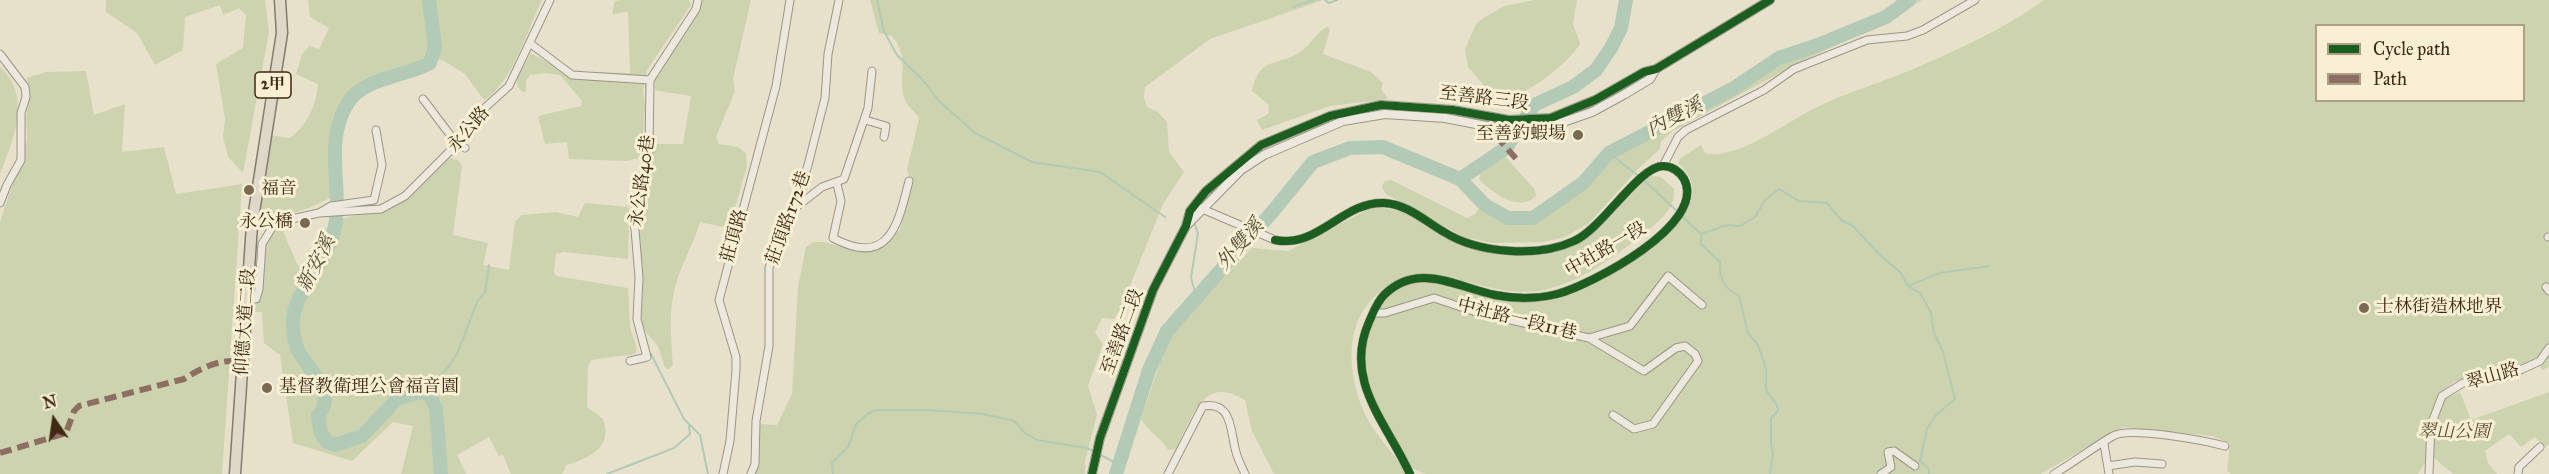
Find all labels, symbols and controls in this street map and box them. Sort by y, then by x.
legend [2315,24,2525,102]
text: Cycle path [2373,38,2450,60]
text: Path [2373,68,2407,90]
road number: 2甲 [255,72,291,98]
street label: 至善路三段 [1438,83,1530,115]
water label: 內雙溪 [1643,94,1707,142]
street label: 永公路 [443,103,495,157]
place label: 至善釣蝦場 [1476,124,1566,146]
marker: 至善釣蝦場 [1571,128,1585,142]
street label: 永公路40巷 [626,134,660,228]
street label: 莊頂路172巷 [762,168,816,268]
place label: 福音 [261,179,297,201]
marker: 福音 [242,183,256,197]
street label: 莊頂路 [717,207,753,265]
place label: 永公橋 [239,212,293,234]
water label: 外雙溪 [1212,214,1270,276]
marker: 永公橋 [298,216,312,230]
street label: 中社路一段 [1562,218,1650,282]
water label: 新安溪 [293,232,341,296]
street label: 仰德大道二段 [231,267,261,377]
street label: 至善路二段 [1097,286,1149,378]
street label: 中社路一段11巷 [1455,295,1579,345]
place label: 士林街造林地界 [2376,297,2502,319]
marker: 士林街造林地界 [2357,301,2371,315]
street label: 翠山路 [2464,359,2522,395]
place label: 基督教衛理公會福音園 [279,377,459,399]
marker: 基督教衛理公會福音園 [260,381,274,395]
north arrow [24,390,84,450]
text: N [41,391,59,413]
park label: 翠山公園 [2418,422,2490,444]

